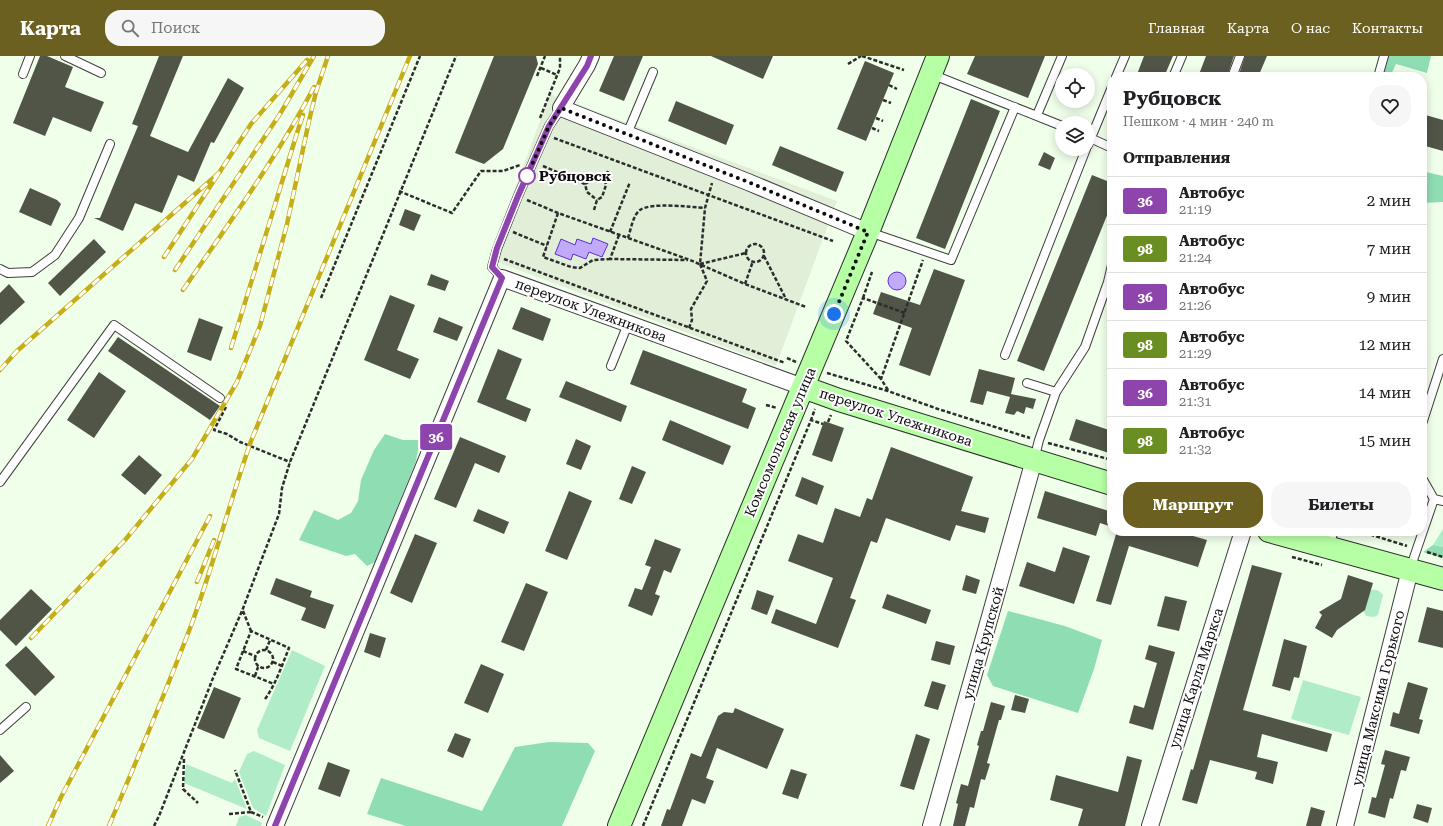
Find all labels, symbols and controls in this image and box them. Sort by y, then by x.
search box [105,10,385,46]
text: Карта [20,17,81,40]
icon: search [119,17,141,39]
text: Поиск [151,19,200,37]
text: Главная [1148,20,1205,36]
text: Карта [1227,20,1269,36]
text: О нас [1291,20,1330,36]
text: Контакты [1352,20,1423,36]
map controls [1055,68,1095,156]
button: locate [1055,68,1095,108]
button: heart [1369,85,1411,127]
text: Рубцовск [1123,87,1221,110]
text: Пешком · 4 мин · 240 m [1123,114,1274,129]
button: layers [1055,116,1095,156]
text: Отправления [1123,149,1230,167]
marker: Рубцовск [518,167,536,185]
place label: Рубцовск [539,168,612,184]
text: Автобус [1179,184,1245,202]
text: 2 мин [1367,192,1411,210]
text: 36 [1137,193,1153,209]
text: 21:19 [1179,202,1211,217]
text: Автобус [1179,232,1245,250]
text: 7 мин [1367,240,1411,258]
text: 98 [1137,241,1153,257]
text: 21:24 [1179,250,1211,265]
street label: переулок Улежникова [513,275,669,345]
text: Автобус [1179,280,1245,298]
text: 9 мин [1367,288,1411,306]
text: 36 [1137,289,1153,305]
text: 21:26 [1179,298,1211,313]
your location [824,304,844,324]
text: Автобус [1179,328,1245,346]
text: 12 мин [1358,336,1411,354]
text: 98 [1137,337,1153,353]
text: 21:29 [1179,346,1211,361]
street label: Комсомольская улица [741,365,819,519]
text: Автобус [1179,376,1245,394]
text: 14 мин [1358,384,1411,402]
street label: переулок Улежникова [817,385,975,449]
text: 36 [1137,385,1153,401]
text: 21:31 [1179,394,1211,409]
line badge: 36 [418,424,454,450]
text: Автобус [1179,424,1245,442]
text: 36 [428,429,444,445]
text: 15 мин [1358,432,1411,450]
text: 98 [1137,433,1153,449]
text: 21:32 [1179,442,1211,457]
button: Маршрут [1123,482,1263,528]
button: Билеты [1271,482,1411,528]
street label: улица Крупской [959,585,1007,701]
street label: улица Карла Маркса [1166,605,1226,750]
street label: улица Максима Горького [1348,609,1408,787]

